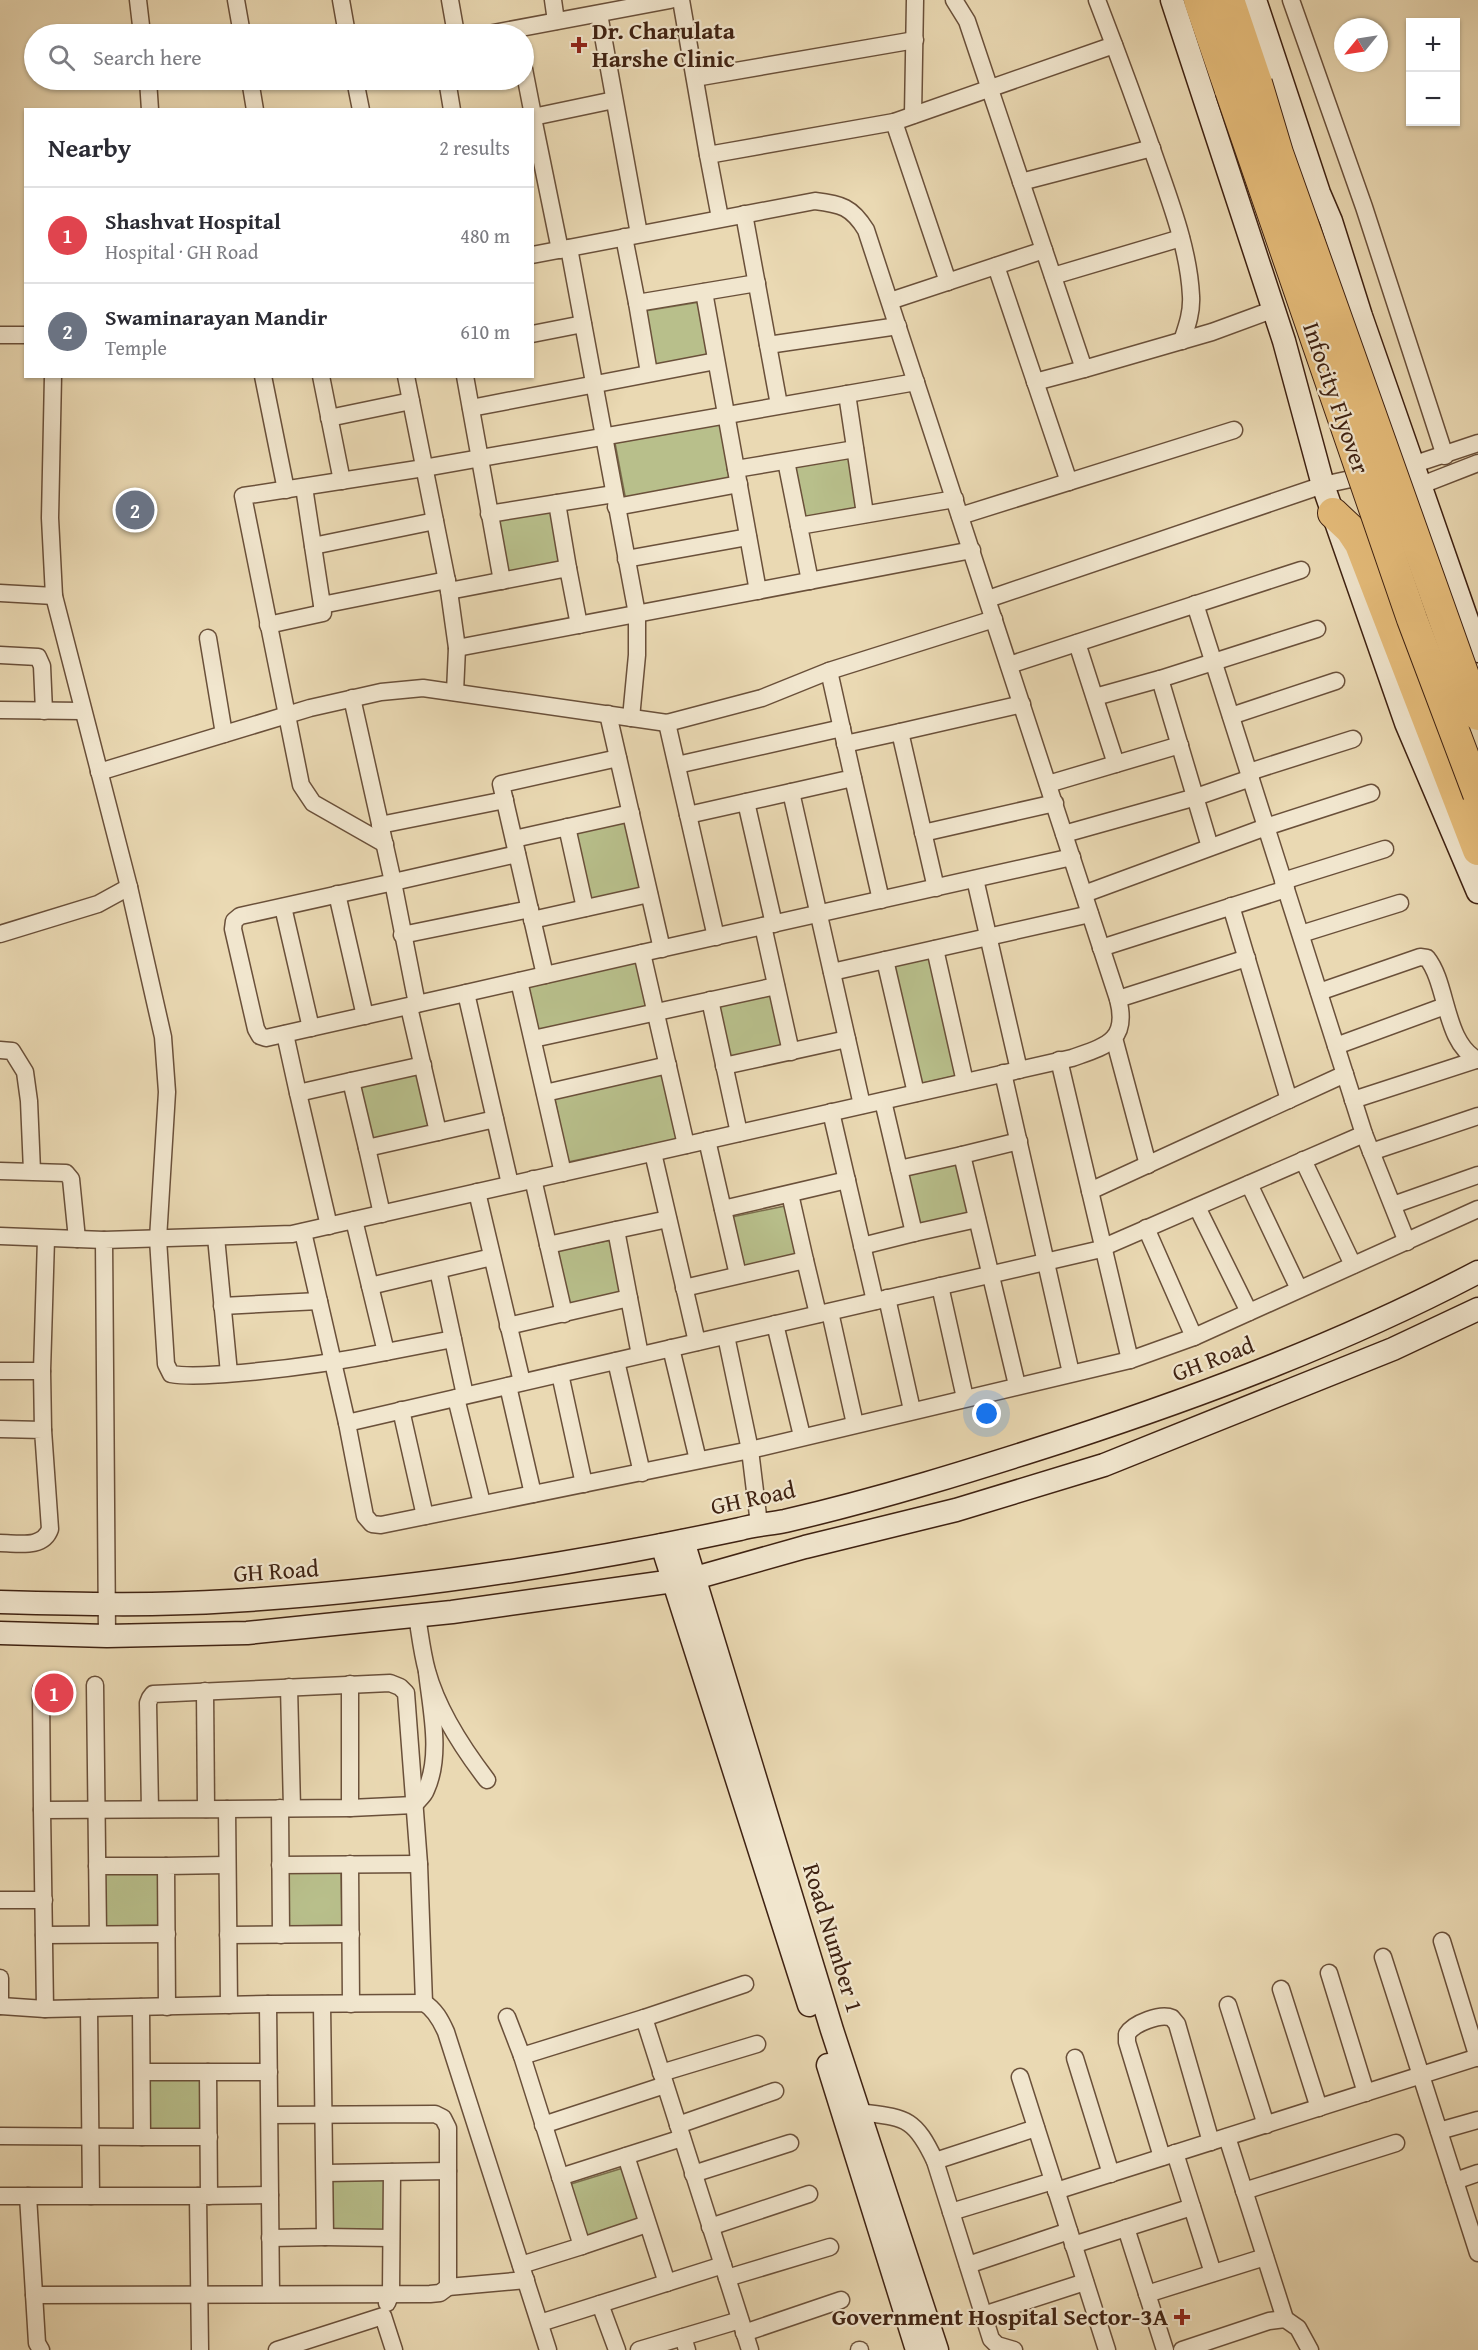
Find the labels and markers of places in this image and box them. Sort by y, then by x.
place label: Dr. Charulata Harshe Clinic [592,13,736,76]
marker: Dr. Charulata Harshe Clinic [570,36,588,54]
pin: 2 [116,488,154,532]
pin: 1 [34,1670,74,1716]
place label: Government Hospital Sector-3A [832,2299,1169,2334]
marker: Government Hospital Sector-3A [1173,2308,1191,2326]

